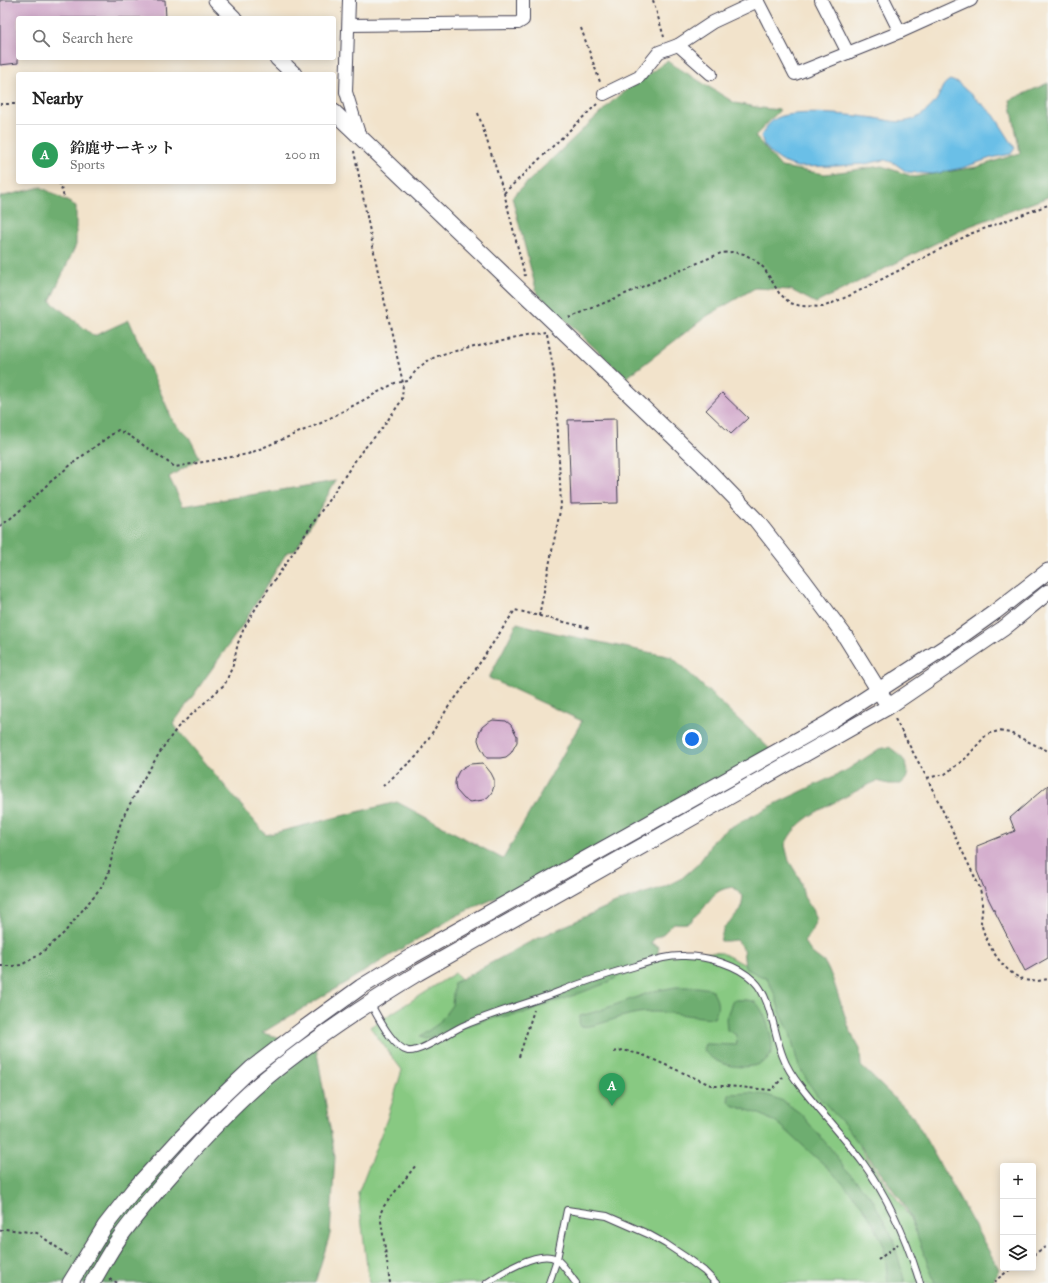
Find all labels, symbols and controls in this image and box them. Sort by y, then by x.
search box [16,16,336,60]
icon: search [30,27,52,49]
text: Search here [62,29,133,47]
text: Nearby [32,88,83,109]
text: 鈴鹿サーキット [70,139,175,157]
text: A [41,147,49,163]
text: 200 m [285,147,320,163]
text: Sports [70,157,105,173]
your location [682,729,702,749]
pin: A [599,1073,625,1106]
map controls [1000,1163,1036,1271]
button: + [1000,1163,1036,1199]
button: − [1000,1199,1036,1235]
button: layers [1000,1235,1036,1271]

